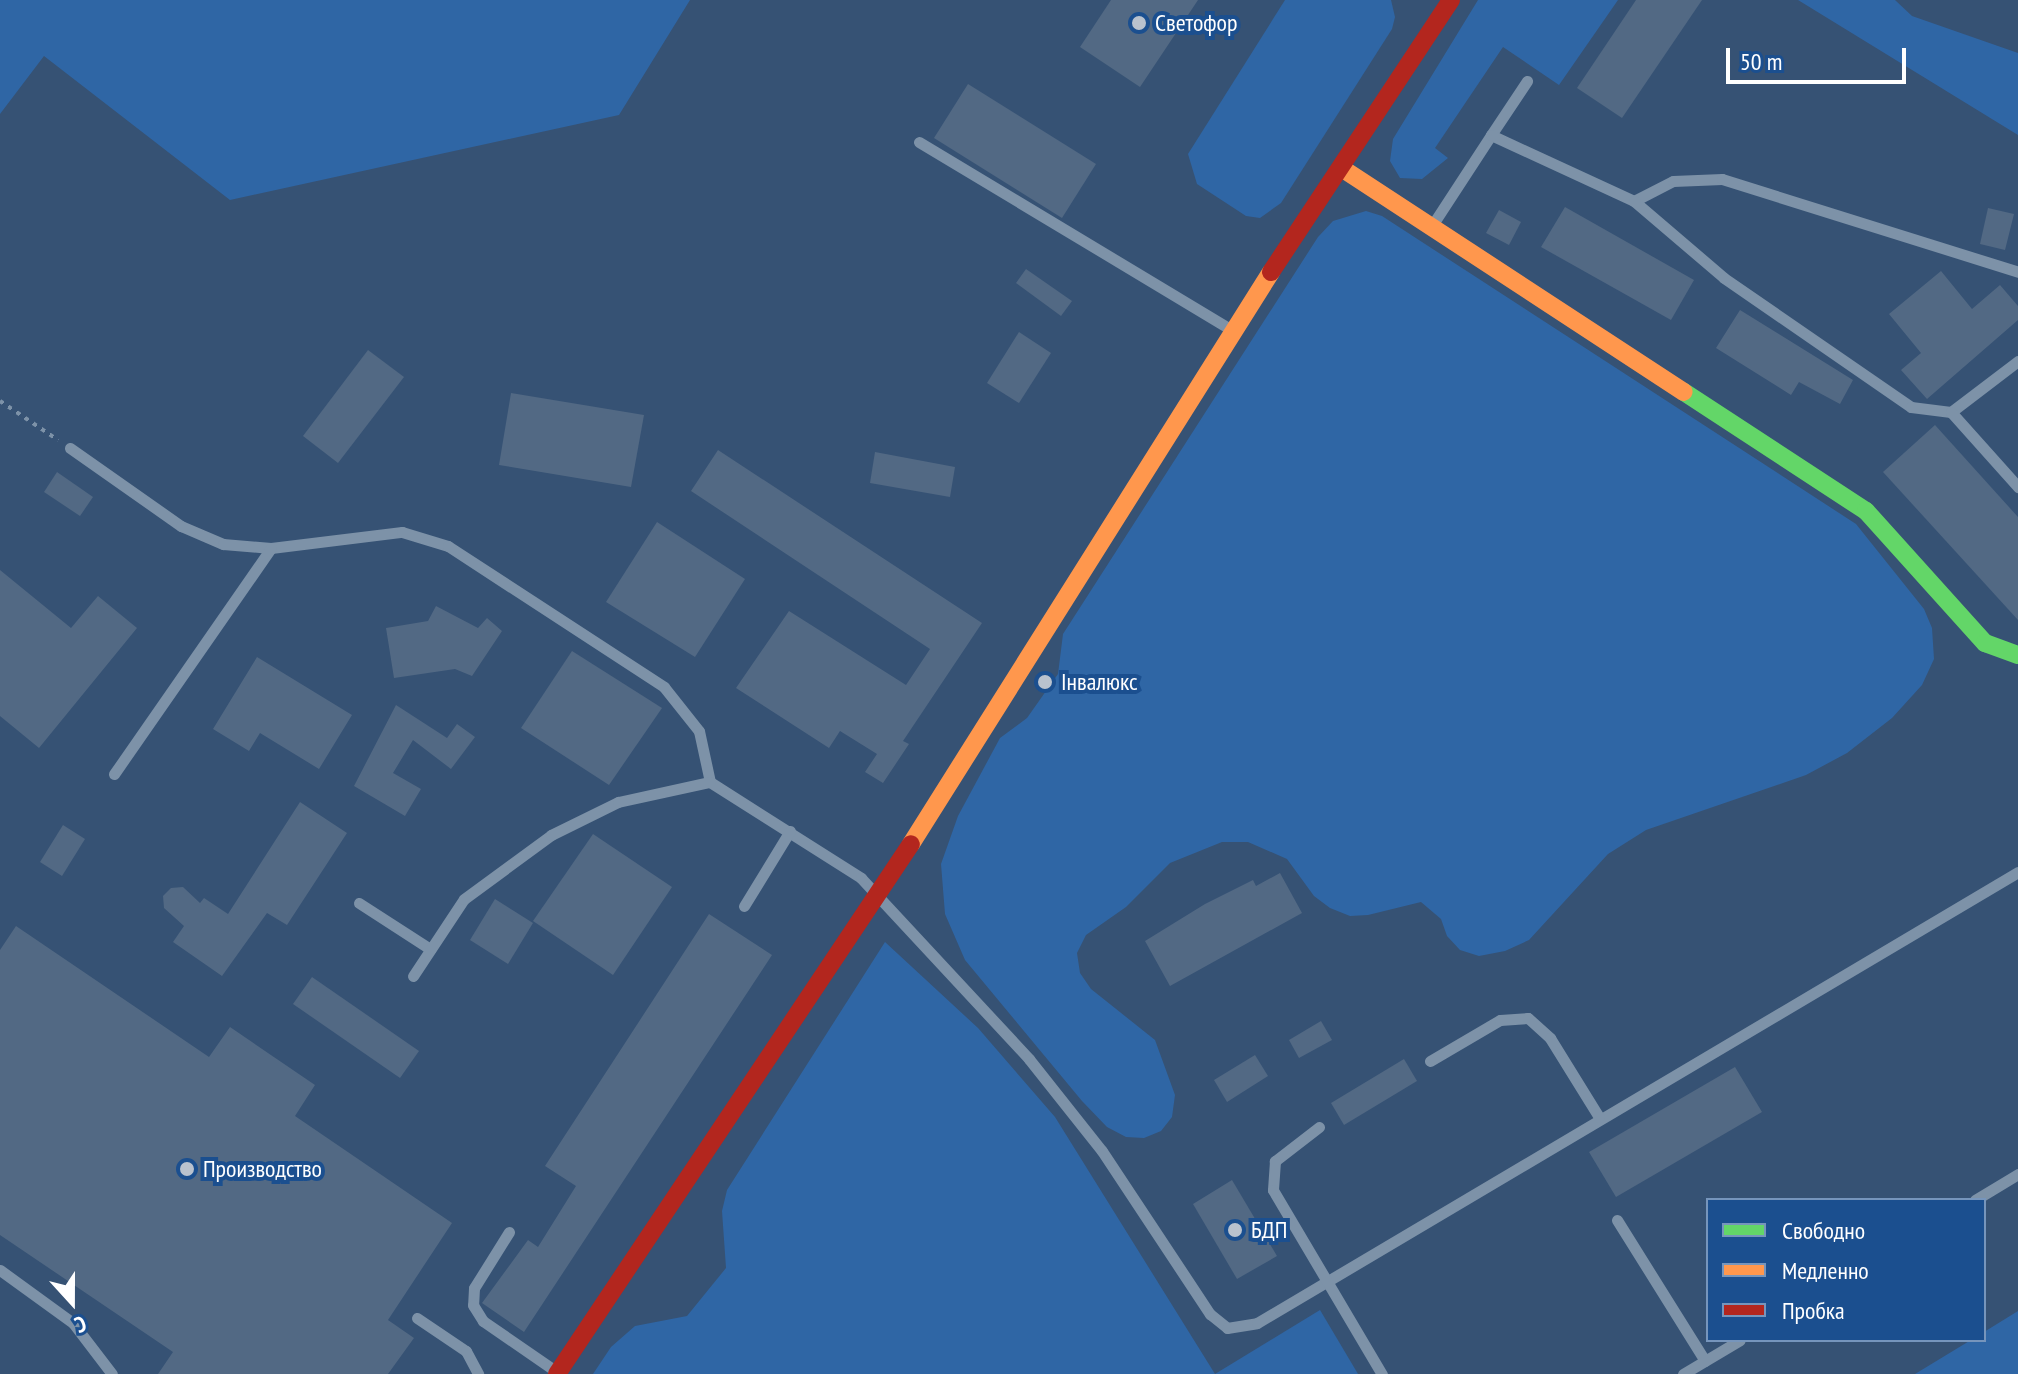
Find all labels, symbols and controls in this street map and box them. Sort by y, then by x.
place label: Светофор [1155,9,1237,37]
marker: Светофор [1130,14,1148,32]
scale bar [1730,32,1910,82]
text: 50 m [1740,46,1782,77]
place label: Інвалюкс [1061,668,1138,696]
marker: Інвалюкс [1036,673,1054,691]
place label: Производство [203,1155,322,1183]
marker: Производство [178,1160,196,1178]
legend [1706,1198,1986,1342]
text: Свободно [1782,1215,1865,1246]
place label: БДП [1251,1216,1287,1244]
marker: БДП [1226,1221,1244,1239]
text: Медленно [1782,1255,1869,1286]
north arrow [32,1262,112,1342]
text: Пробка [1782,1295,1845,1326]
text: С [71,1310,90,1339]

